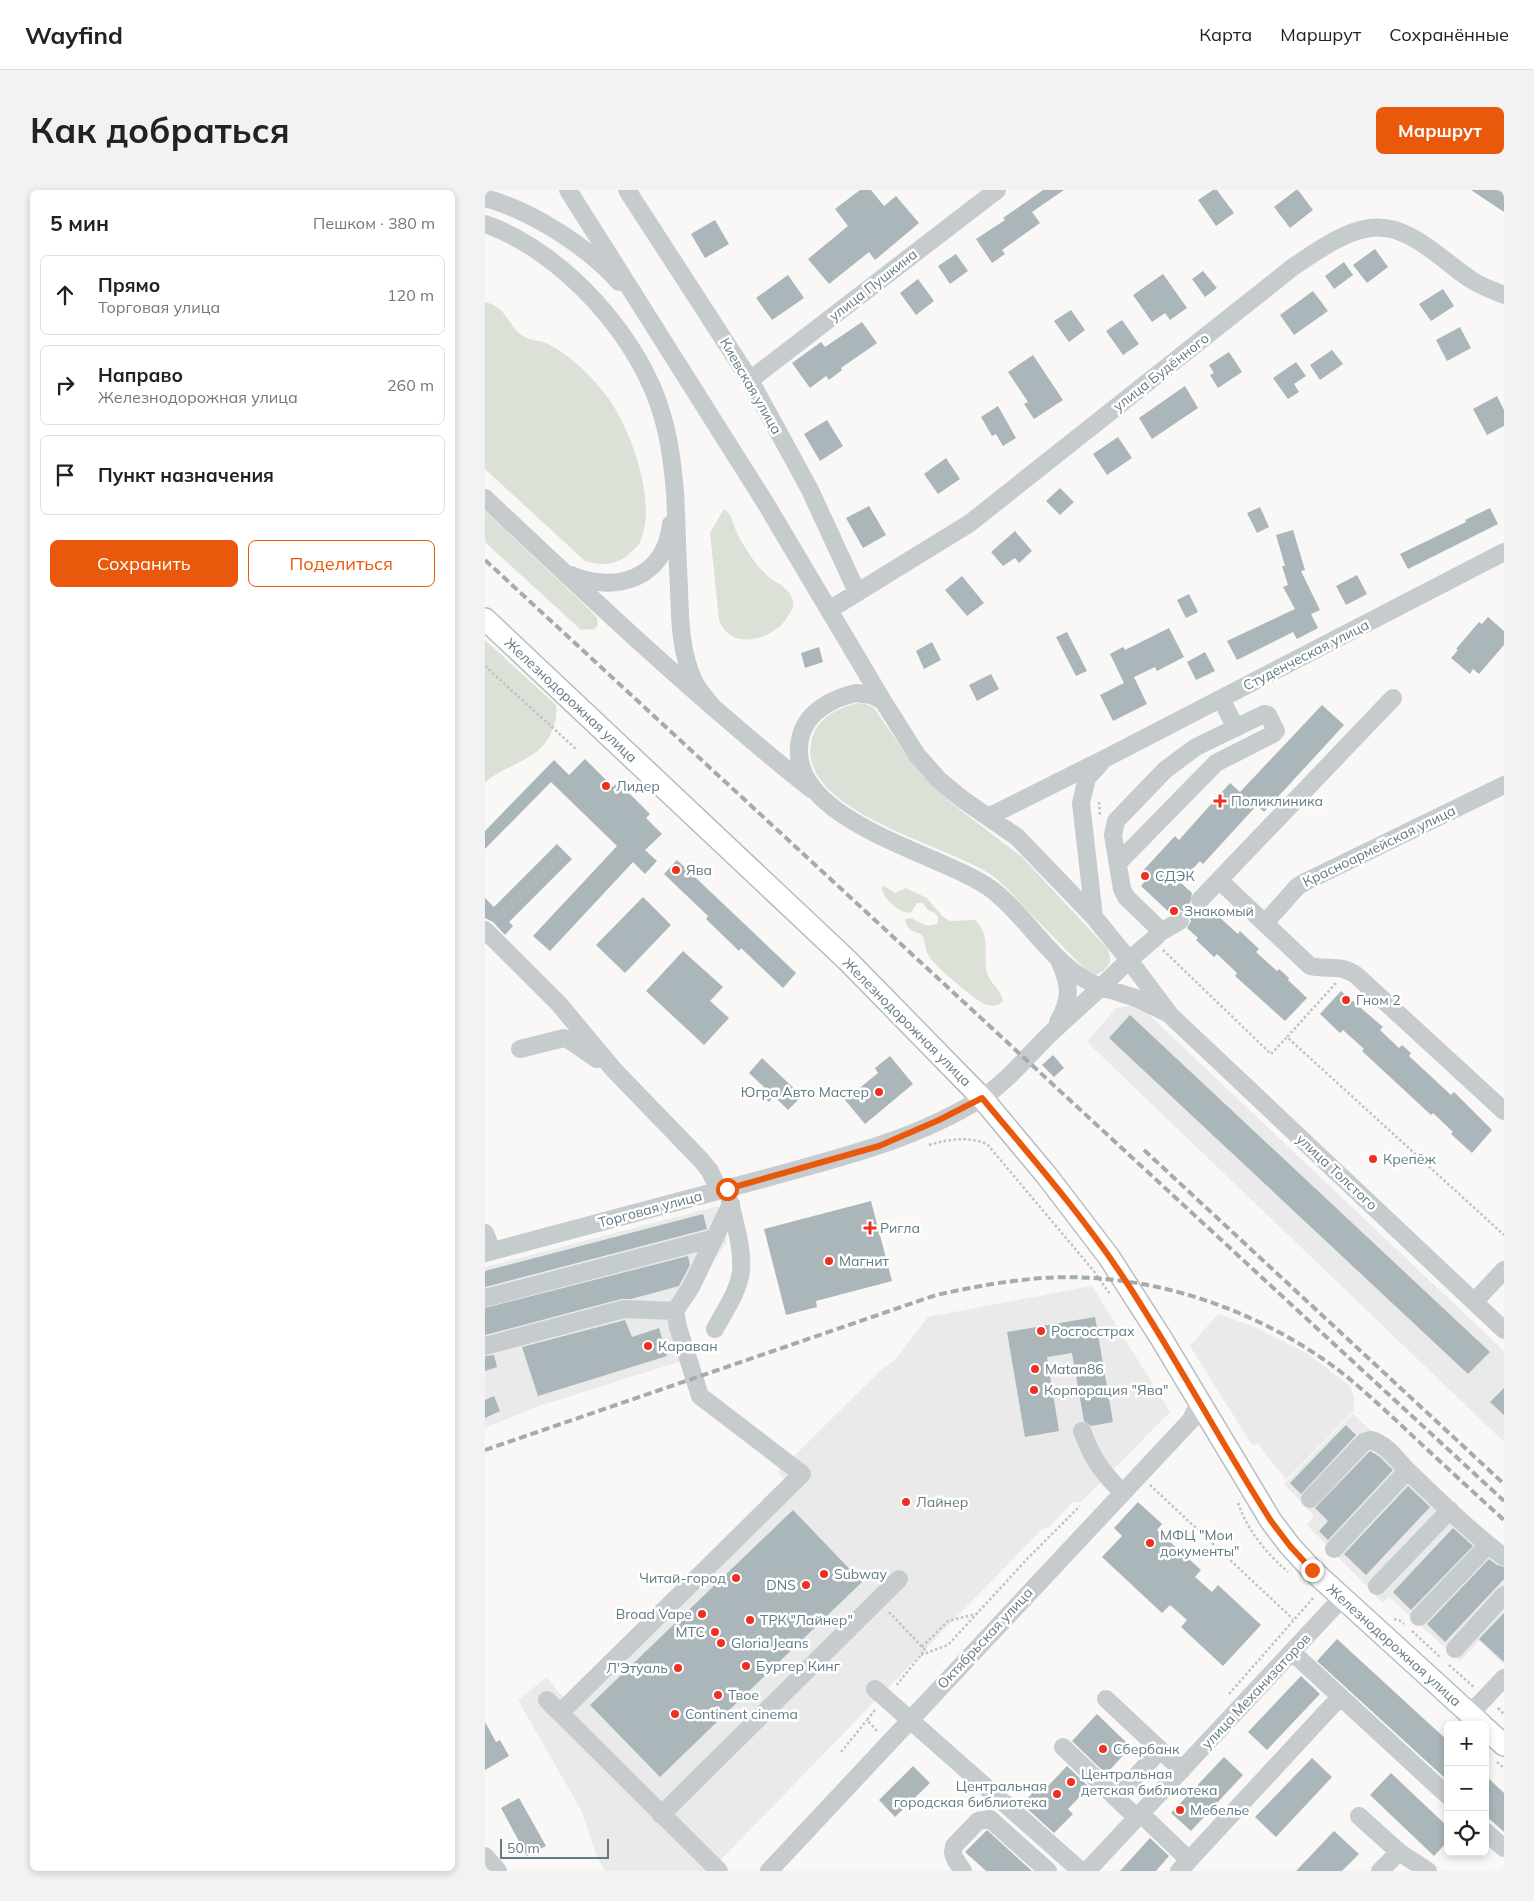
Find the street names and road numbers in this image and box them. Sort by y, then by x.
street label: улица Пушкина [825,245,921,325]
street label: улица Будённого [1109,329,1213,415]
street label: Киевская улица [716,335,786,437]
street label: Студенческая улица [1240,615,1372,695]
street label: Железнодорожная улица [501,634,641,766]
street label: Красноармейская улица [1300,801,1458,891]
street label: Железнодорожная улица [839,954,975,1090]
street label: улица Толстого [1293,1130,1381,1214]
street label: Торговая улица [596,1186,704,1232]
street label: Железнодорожная улица [1323,1580,1465,1710]
street label: Октябрьская улица [933,1584,1037,1692]
street label: улица Механизаторов [1198,1629,1314,1753]

